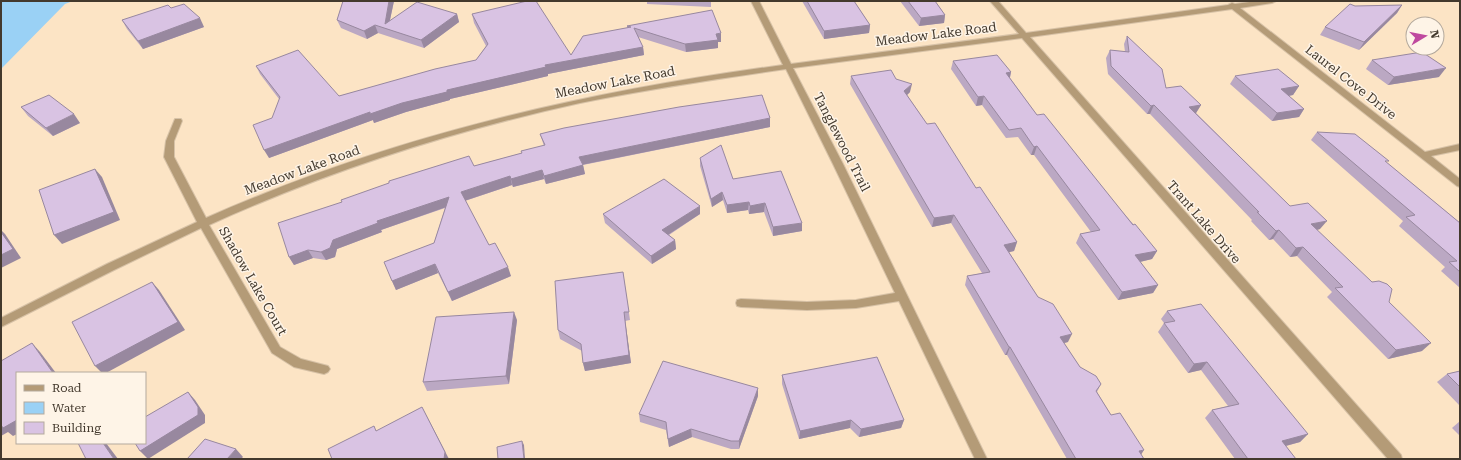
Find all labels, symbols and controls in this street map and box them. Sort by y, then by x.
north arrow [1405,16,1445,56]
street label: Meadow Lake Road [875,19,998,49]
text: N [1427,29,1442,40]
street label: Laurel Cove Drive [1302,42,1400,122]
street label: Meadow Lake Road [554,63,677,101]
street label: Tanglewood Trail [811,90,873,194]
street label: Meadow Lake Road [242,142,362,198]
street label: Trant Lake Drive [1164,178,1244,266]
street label: Shadow Lake Court [216,224,290,338]
legend [16,372,146,444]
text: Road [52,381,82,395]
text: Water [52,401,86,415]
text: Building [52,421,101,435]

